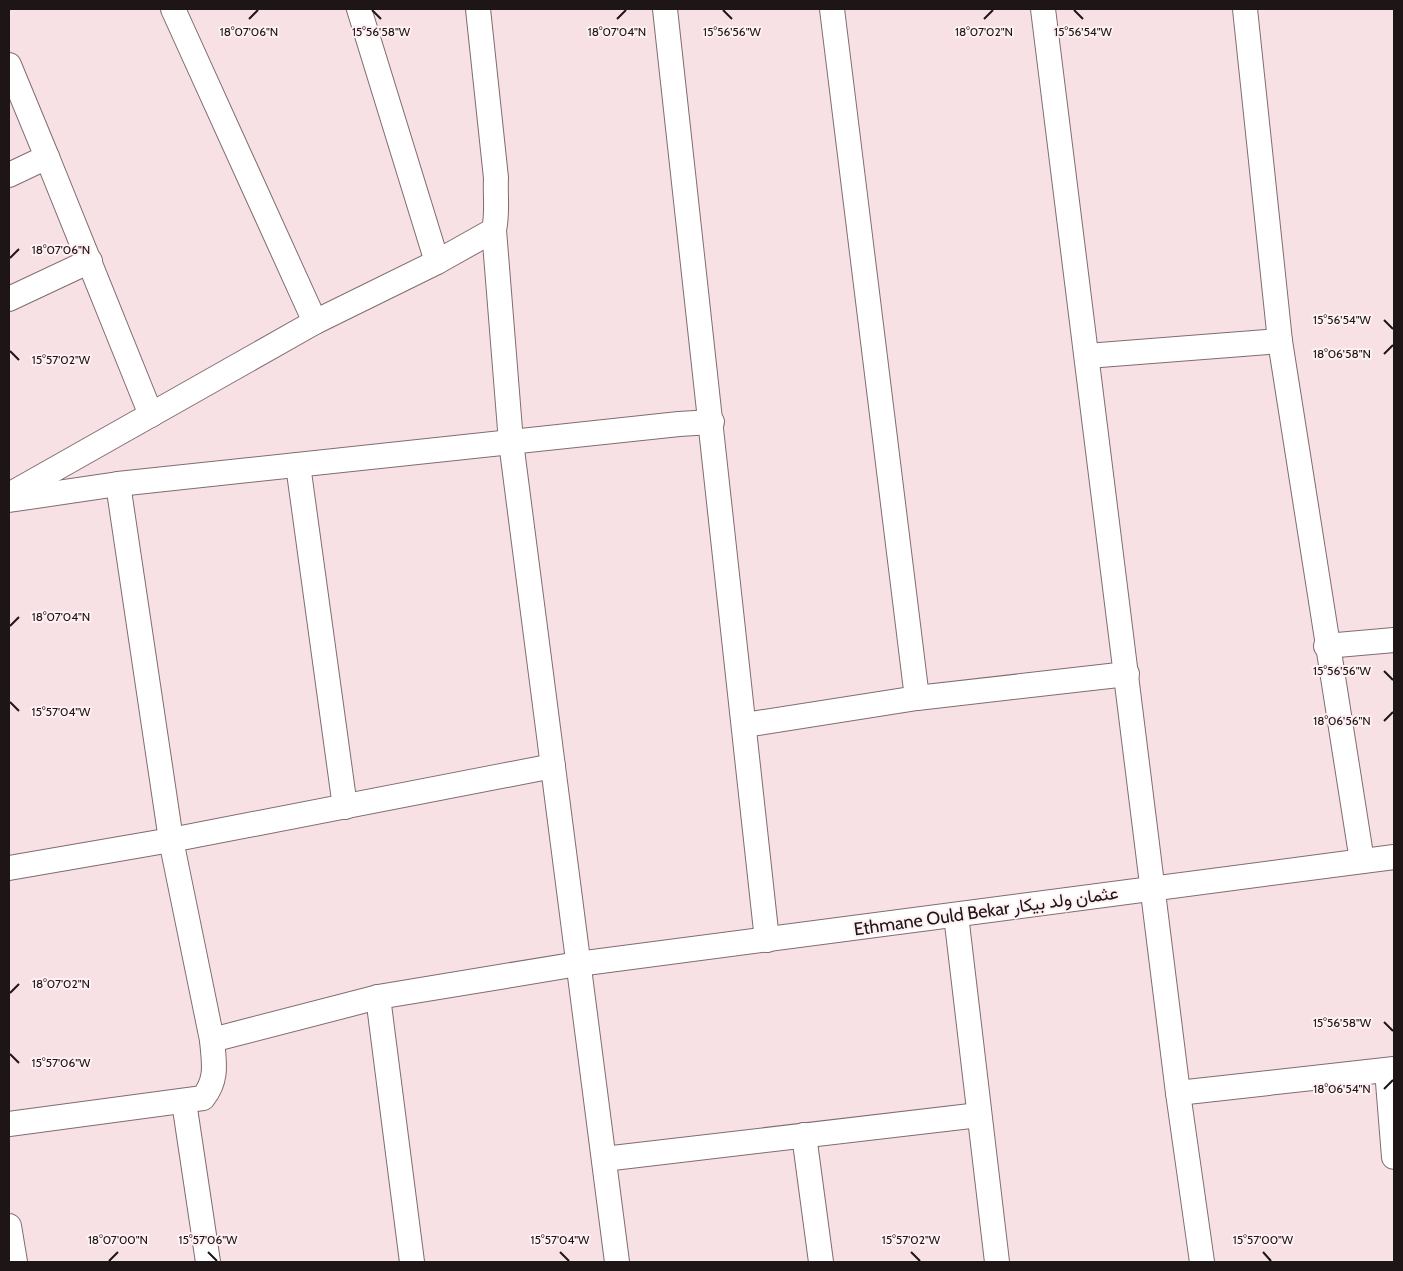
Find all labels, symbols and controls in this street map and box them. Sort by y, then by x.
text: 18°07'06"N [220,24,278,39]
text: 15°56'58"W [352,24,411,39]
text: 18°07'04"N [588,24,646,39]
text: 15°56'56"W [703,24,762,39]
text: 18°07'02"N [955,24,1013,39]
text: 15°56'54"W [1054,24,1113,39]
text: 18°07'06"N [32,242,90,257]
text: 15°56'54"W [1313,312,1372,327]
text: 18°06'58"N [1313,346,1371,361]
text: 15°57'02"W [32,352,91,367]
text: 18°07'04"N [32,609,90,624]
text: 15°56'56"W [1313,663,1372,678]
text: 15°57'04"W [32,704,91,719]
text: 18°06'56"N [1313,713,1371,728]
street label: Ethmane Ould Bekar عثمان ولد بيكار [852,882,1120,940]
text: 18°07'02"N [32,976,90,991]
text: 15°56'58"W [1313,1015,1372,1030]
text: 15°57'06"W [32,1055,91,1070]
text: 18°06'54"N [1313,1081,1371,1096]
text: 18°07'00"N [88,1232,148,1247]
text: 15°57'06"W [179,1232,238,1247]
text: 15°57'04"W [531,1232,590,1247]
text: 15°57'02"W [882,1232,941,1247]
text: 15°57'00"W [1233,1232,1294,1247]

